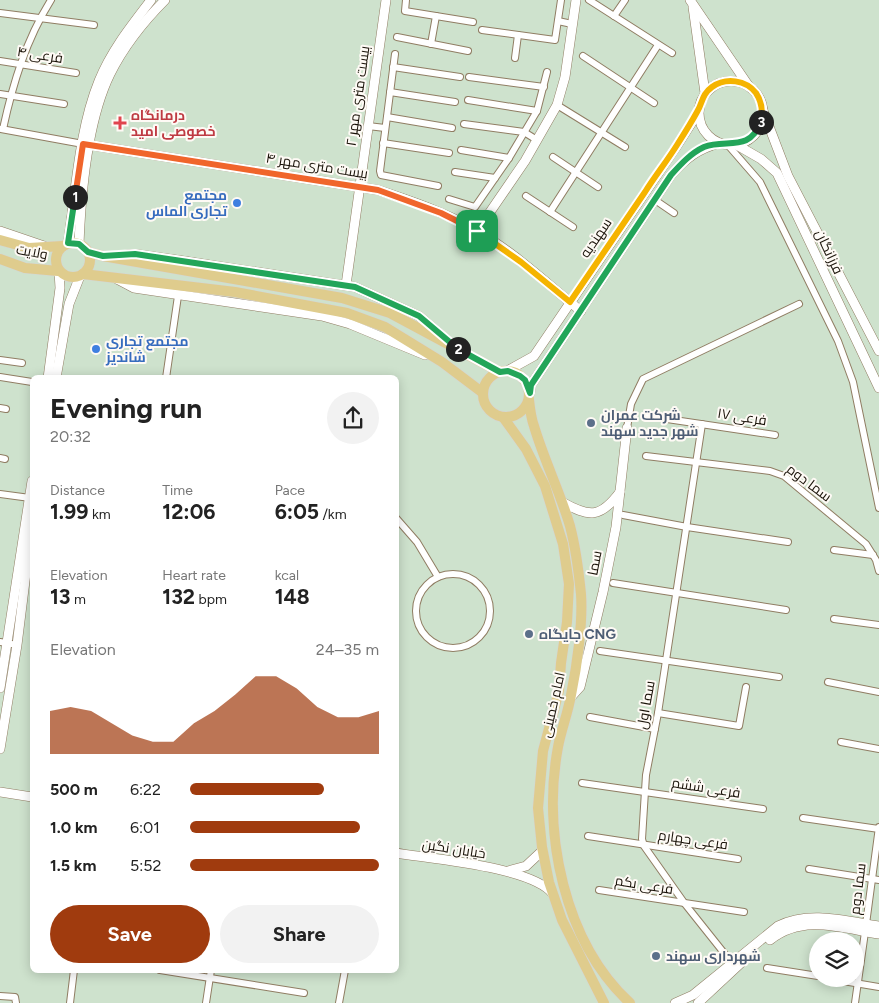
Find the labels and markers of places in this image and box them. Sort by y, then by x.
place label: درمانگاه خصوصی امید [131,107,216,140]
pin: 3 [748,110,774,134]
marker: درمانگاه خصوصی امید [113,116,127,130]
pin: 1 [62,184,88,210]
place label: مجتمع تجاری الماس [146,187,228,220]
marker: مجتمع تجاری الماس [231,197,243,209]
pin [456,210,498,252]
place label: مجتمع تجاری شاندیز [105,333,189,366]
pin: 2 [446,336,470,362]
marker: مجتمع تجاری شاندیز [90,343,102,355]
place label: شرکت عمران شهر جدید سهند [601,407,699,440]
marker: شرکت عمران شهر جدید سهند [585,417,597,429]
place label: جایگاه CNG [539,626,616,643]
marker: جایگاه CNG [523,628,535,640]
place label: شهرداری سهند [666,948,761,965]
marker: شهرداری سهند [650,950,662,962]

